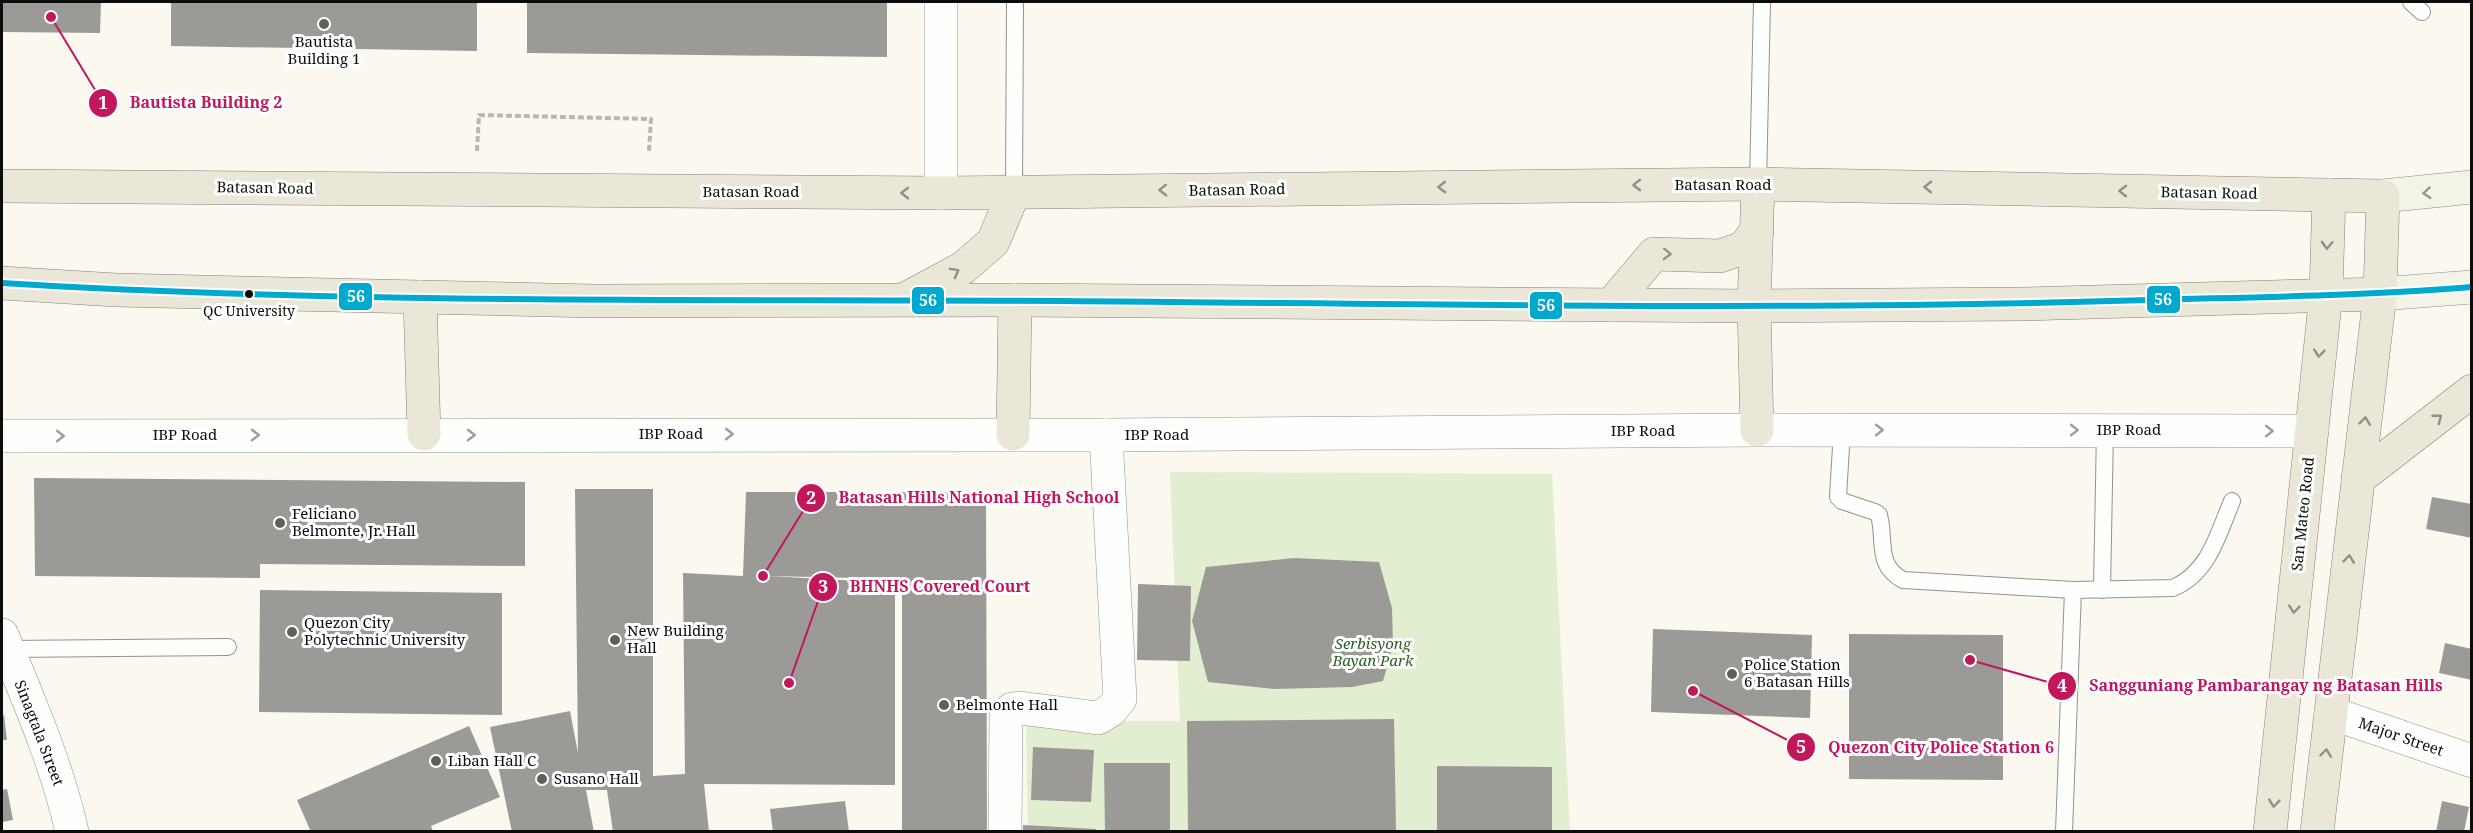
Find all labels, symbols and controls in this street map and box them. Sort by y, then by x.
marker: Bautista Building 1 [317,17,331,31]
place label: Bautista Building 1 [288,31,360,68]
callout: Bautista Building 2 [88,86,294,120]
text: 1 [98,90,108,114]
text: Bautista Building 2 [130,91,282,113]
street label: Batasan Road [1675,174,1771,194]
street label: Batasan Road [216,176,314,198]
street label: Batasan Road [1188,178,1286,200]
one-way arrow [1632,179,1641,191]
street label: Batasan Road [703,181,799,201]
one-way arrow [1437,181,1446,194]
one-way arrow [1924,181,1933,194]
street label: Batasan Road [2160,181,2258,203]
one-way arrow [1158,184,1167,197]
one-way arrow [2119,185,2128,197]
one-way arrow [2423,186,2432,199]
one-way arrow [900,187,909,199]
one-way arrow [2321,240,2333,249]
one-way arrow [1663,248,1672,261]
one-way arrow [948,268,959,279]
line badge: 56 [338,282,373,311]
text: 56 [347,285,365,307]
line badge: 56 [2146,285,2181,314]
line badge: 56 [911,286,945,315]
marker: QC University [243,288,255,300]
text: 56 [2154,288,2172,310]
text: 56 [919,289,937,311]
line badge: 56 [1529,291,1563,320]
text: 56 [1537,294,1555,316]
place label: QC University [203,301,295,320]
one-way arrow [2314,348,2326,357]
one-way arrow [2431,414,2442,425]
one-way arrow [2358,416,2370,425]
street label: IBP Road [2097,419,2161,439]
street label: IBP Road [1611,420,1675,440]
street label: IBP Road [639,423,703,443]
street label: IBP Road [153,424,217,444]
street label: IBP Road [1125,424,1189,444]
one-way arrow [1874,424,1883,436]
one-way arrow [2069,424,2078,436]
one-way arrow [2264,425,2273,437]
one-way arrow [724,428,733,440]
one-way arrow [250,429,259,441]
one-way arrow [466,429,475,441]
one-way arrow [55,430,64,442]
street label: San Mateo Road [2286,456,2318,572]
callout: Batasan Hills National High School [796,481,1131,515]
text: 2 [806,485,816,509]
text: Batasan Hills National High School [839,486,1120,508]
place label: Feliciano Belmonte, Jr. Hall [292,503,416,540]
marker: Feliciano Belmonte, Jr. Hall [273,516,287,530]
one-way arrow [2342,554,2354,563]
callout: BHNHS Covered Court [808,570,1042,604]
text: 3 [818,574,828,598]
text: BHNHS Covered Court [850,575,1031,597]
one-way arrow [2288,605,2301,614]
place label: Quezon City Polytechnic University [304,612,466,649]
place label: New Building Hall [627,620,724,657]
marker: Quezon City Polytechnic University [285,625,299,639]
marker: New Building Hall [608,633,622,647]
park label: Serbisyong Bayan Park [1331,633,1414,670]
place label: Police Station 6 Batasan Hills [1744,654,1850,691]
marker: Police Station 6 Batasan Hills [1725,667,1739,681]
callout: Sangguniang Pambarangay ng Batasan Hills [2047,669,2454,703]
text: 4 [2057,673,2067,697]
text: Sangguniang Pambarangay ng Batasan Hills [2089,674,2443,696]
street label: Sinagtala Street [11,677,69,788]
place label: Belmonte Hall [956,694,1058,714]
marker: Belmonte Hall [937,698,951,712]
street label: Major Street [2356,712,2446,760]
callout: Quezon City Police Station 6 [1786,730,2066,764]
text: 5 [1796,734,1806,758]
text: Quezon City Police Station 6 [1828,736,2054,758]
one-way arrow [2319,748,2332,757]
place label: Liban Hall C [448,750,536,770]
marker: Liban Hall C [429,754,443,768]
place label: Susano Hall [554,768,639,788]
marker: Susano Hall [535,772,549,786]
one-way arrow [2268,799,2280,808]

